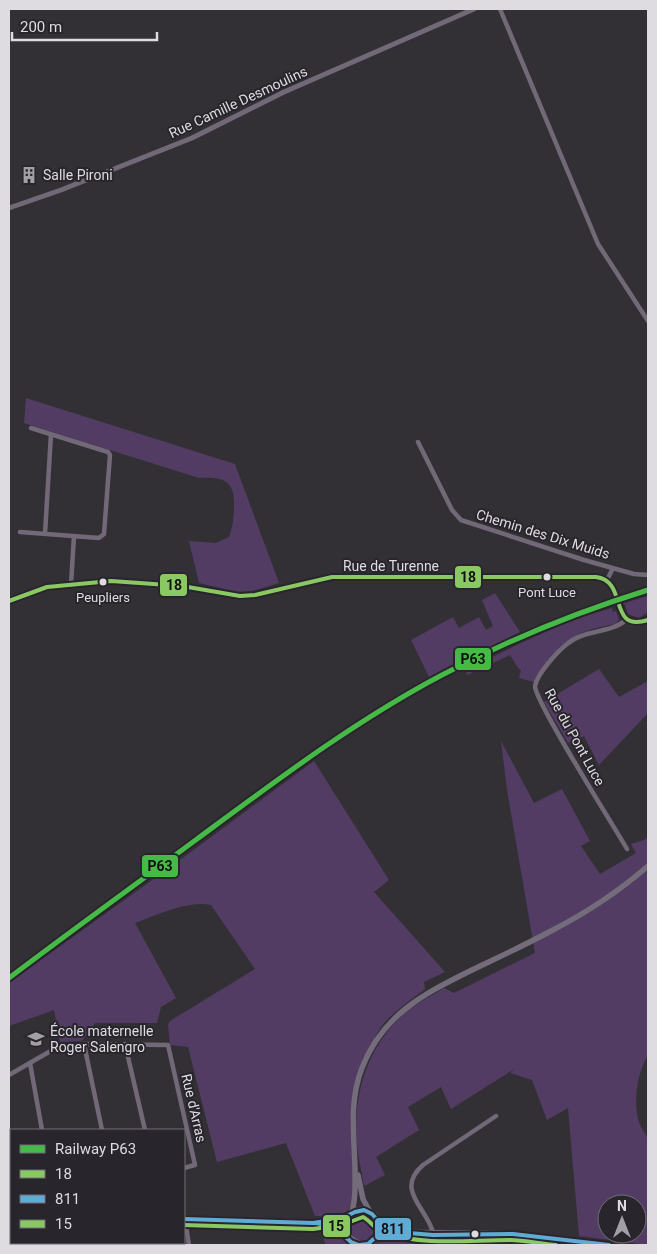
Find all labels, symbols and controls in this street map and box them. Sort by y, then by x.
scale bar [12,10,158,42]
text: 200 m [20,18,62,36]
street label: Rue Camille Desmoulins [166,63,310,141]
building icon: Salle Pironi [19,165,39,185]
place label: Salle Pironi [43,167,113,183]
street label: Chemin des Dix Muids [474,506,612,562]
street label: Rue de Turenne [343,558,439,574]
line badge: 18 [454,565,482,589]
text: 18 [460,569,476,585]
marker: Pont Luce [542,572,552,582]
line badge: 18 [159,573,188,597]
marker: Peupliers [98,577,108,587]
text: 18 [166,577,182,593]
place label: Pont Luce [518,585,576,600]
place label: Peupliers [76,590,130,605]
line badge: P63 [454,647,492,671]
text: P63 [460,651,486,667]
street label: Rue du Pont Luce [542,686,608,788]
line badge: P63 [141,854,179,878]
text: P63 [147,858,173,874]
place label: École maternelle Roger Salengro [50,1022,153,1055]
school or university icon: École maternelle Roger Salengro [26,1029,46,1049]
street label: Rue d'Arras [178,1072,210,1144]
legend [10,1129,185,1244]
text: Railway P63 [55,1140,136,1158]
text: 18 [55,1165,72,1183]
text: 811 [55,1190,80,1208]
north arrow [597,1194,647,1244]
text: N [617,1198,627,1214]
line badge: 15 [322,1214,351,1238]
text: 15 [55,1215,72,1233]
line badge: 811 [374,1217,412,1241]
text: 15 [328,1218,344,1234]
text: 811 [381,1221,405,1237]
unlabelled marker [470,1229,480,1239]

